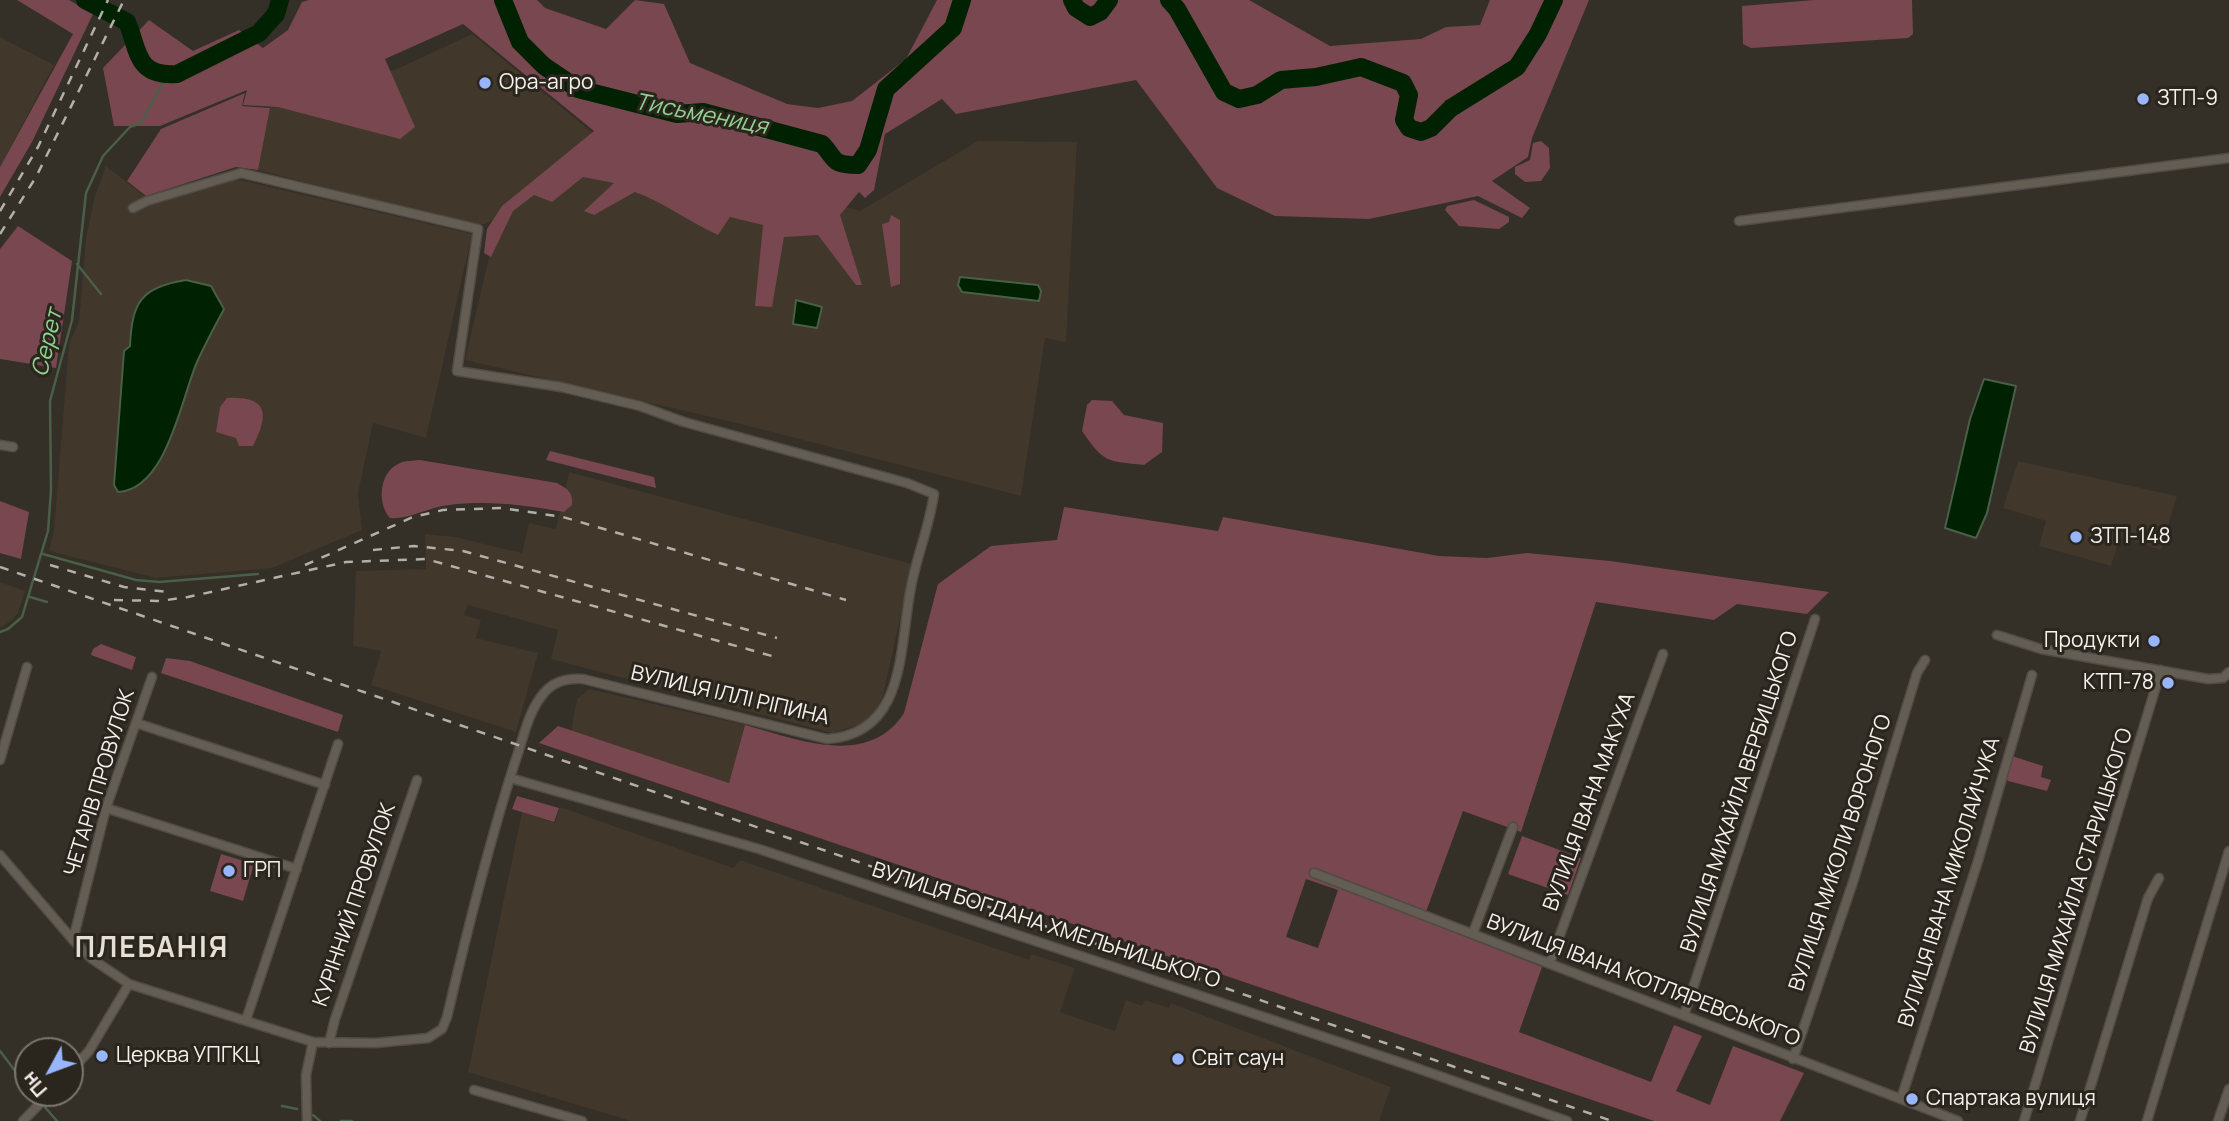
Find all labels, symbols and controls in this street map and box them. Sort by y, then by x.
place label: Ора-агро [499,70,593,96]
marker: Ора-агро [477,75,493,91]
place label: ЗТП-9 [2157,86,2218,112]
water label: Тисьмениця [632,89,770,141]
marker: ЗТП-9 [2135,91,2151,107]
water label: Серет [27,307,69,379]
place label: ЗТП-148 [2090,524,2171,550]
marker: ЗТП-148 [2068,529,2084,545]
street label: ВУЛИЦЯ МИХАЙЛА ВЕРБИЦЬКОГО [1676,628,1804,956]
place label: Продукти [2044,628,2140,654]
marker: Продукти [2146,633,2162,649]
street label: ВУЛИЦЯ ІЛЛІ РІПИНА [628,661,832,731]
place label: КТП-78 [2083,670,2154,696]
marker: КТП-78 [2160,675,2176,691]
street label: ЧЕТАРІВ ПРОВУЛОК [60,686,140,880]
street label: ВУЛИЦЯ ІВАНА МАКУХА [1539,689,1641,915]
street label: ВУЛИЦЯ МИКОЛИ ВОРОНОГО [1784,712,1898,994]
street label: ВУЛИЦЯ МИХАЙЛА СТАРИЦЬКОГО [2015,725,2139,1057]
street label: ВУЛИЦЯ ІВАНА МИКОЛАЙЧУКА [1894,734,2006,1030]
street label: КУРІННИЙ ПРОВУЛОК [308,800,402,1010]
place label: ГРП [243,858,281,884]
street label: ВУЛИЦЯ БОГДАНА ХМЕЛЬНИЦЬКОГО [869,858,1223,994]
marker: ГРП [221,863,237,879]
street label: ВУЛИЦЯ ІВАНА КОТЛЯРЕВСЬКОГО [1483,909,1803,1053]
district label: ПЛЕБАНІЯ [76,932,228,966]
north arrow [14,1037,84,1107]
place label: Церква УПГКЦ [116,1043,260,1069]
place label: Світ саун [1192,1046,1284,1072]
marker: Церква УПГКЦ [94,1048,110,1064]
marker: Світ саун [1170,1051,1186,1067]
text: Пн [16,1066,53,1103]
place label: Спартака вулиця [1926,1086,2096,1112]
marker: Спартака вулиця [1904,1091,1920,1107]

